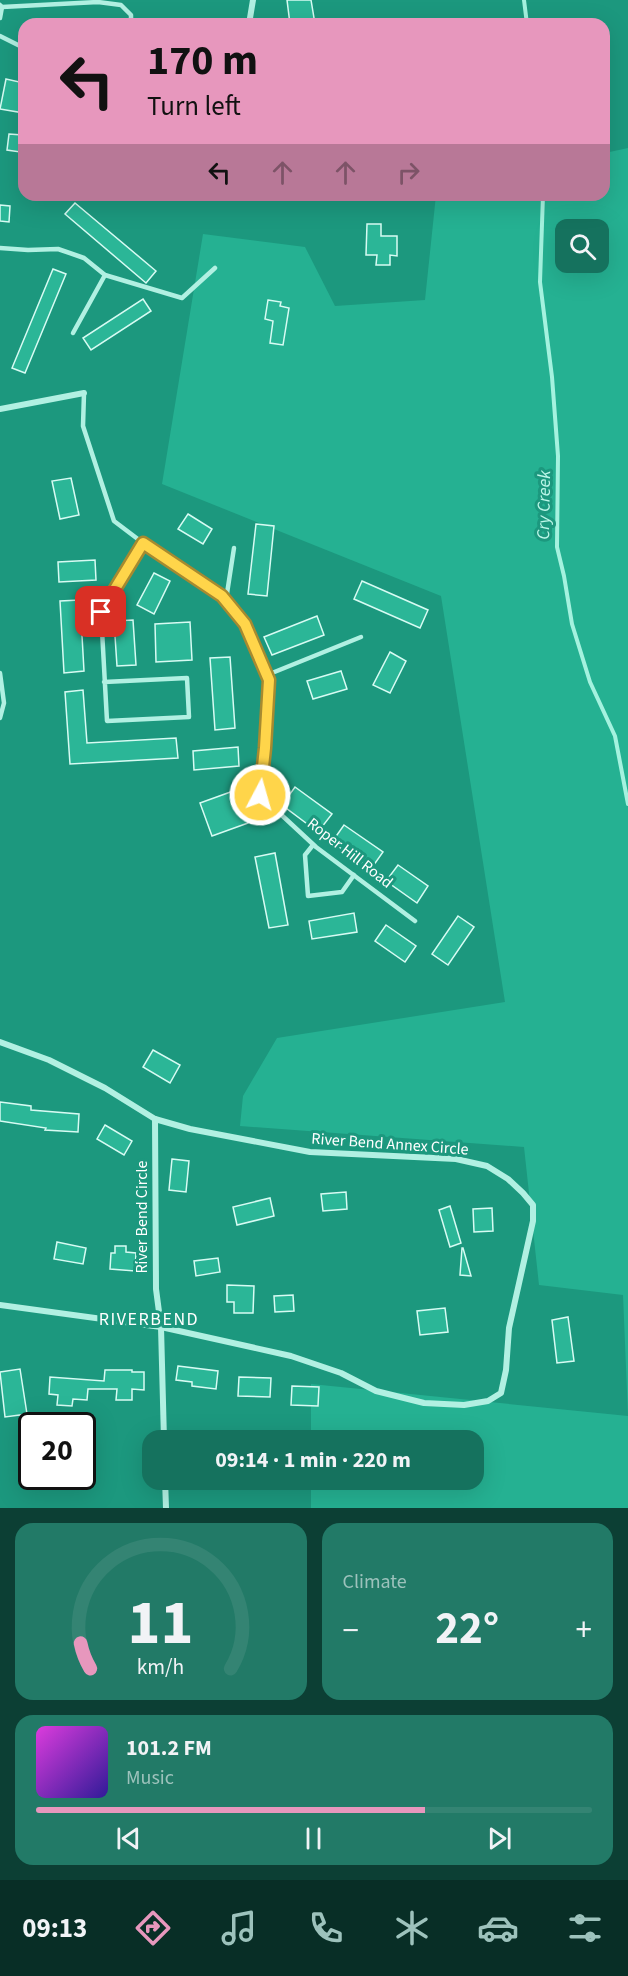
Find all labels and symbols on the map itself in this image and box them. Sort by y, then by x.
water label: Cry Creek [531,470,557,540]
pin [75,586,126,637]
position arrow [228,763,292,827]
street label: Roper Hill Road [303,813,397,893]
street label: River Bend Annex Circle [311,1128,469,1160]
street label: River Bend Circle [131,1160,153,1274]
district label: RIVERBEND [99,1307,199,1332]
speed limit sign: 20 [18,1412,96,1490]

